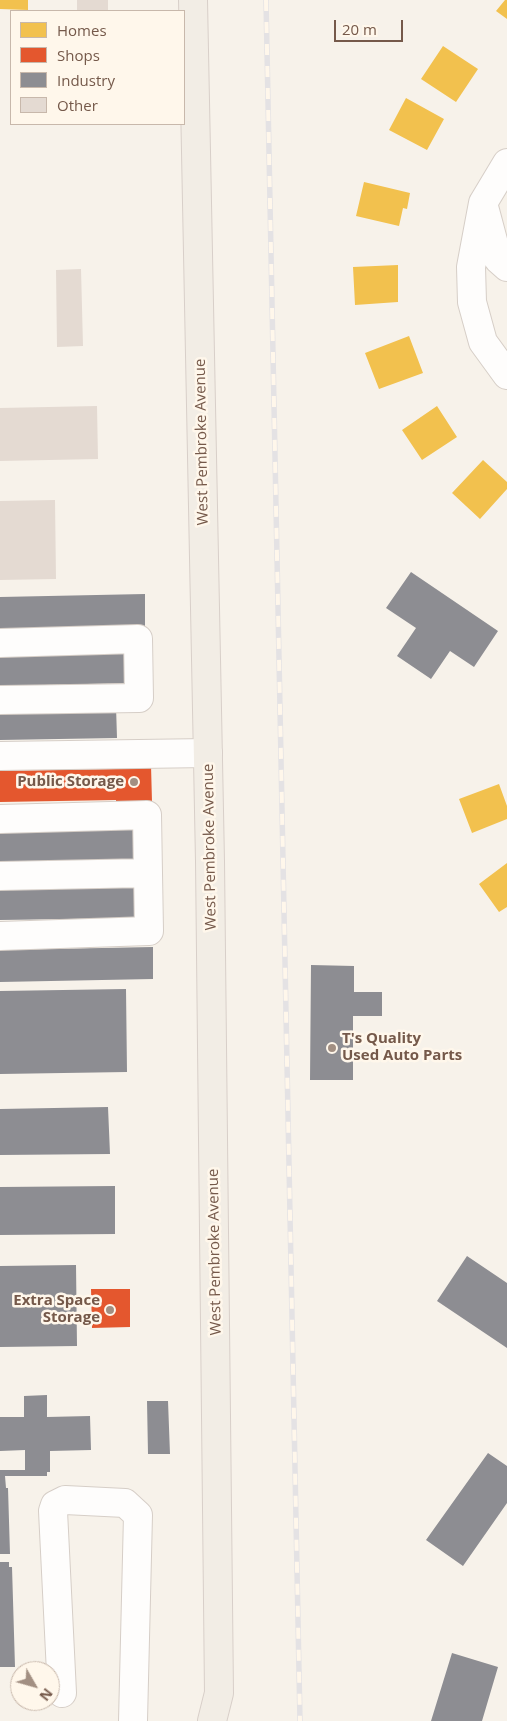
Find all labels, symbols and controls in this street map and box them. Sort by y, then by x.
legend [10,10,185,125]
scale bar [337,10,406,42]
text: 20 m [342,19,377,39]
text: Homes [57,20,107,40]
text: Shops [57,45,100,65]
text: Industry [57,70,115,90]
text: Other [57,95,98,115]
street label: West Pembroke Avenue [192,358,212,526]
street label: West Pembroke Avenue [200,763,220,931]
place label: Public Storage [17,773,124,791]
marker: Public Storage [128,776,140,788]
place label: T's Quality Used Auto Parts [342,1030,462,1065]
marker: T's Quality Used Auto Parts [326,1042,338,1054]
street label: West Pembroke Avenue [205,1168,225,1336]
place label: Extra Space Storage [13,1292,100,1327]
marker: Extra Space Storage [104,1304,116,1316]
north arrow [10,1661,60,1711]
text: N [35,1685,57,1705]

